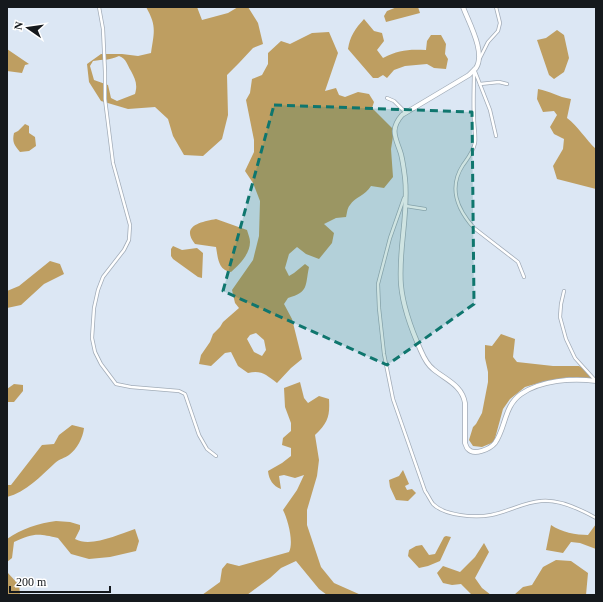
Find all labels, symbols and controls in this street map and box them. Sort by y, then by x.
north arrow [8,8,48,48]
text: N [12,20,25,31]
scale bar [10,568,110,594]
text: 200 m [16,575,47,589]

